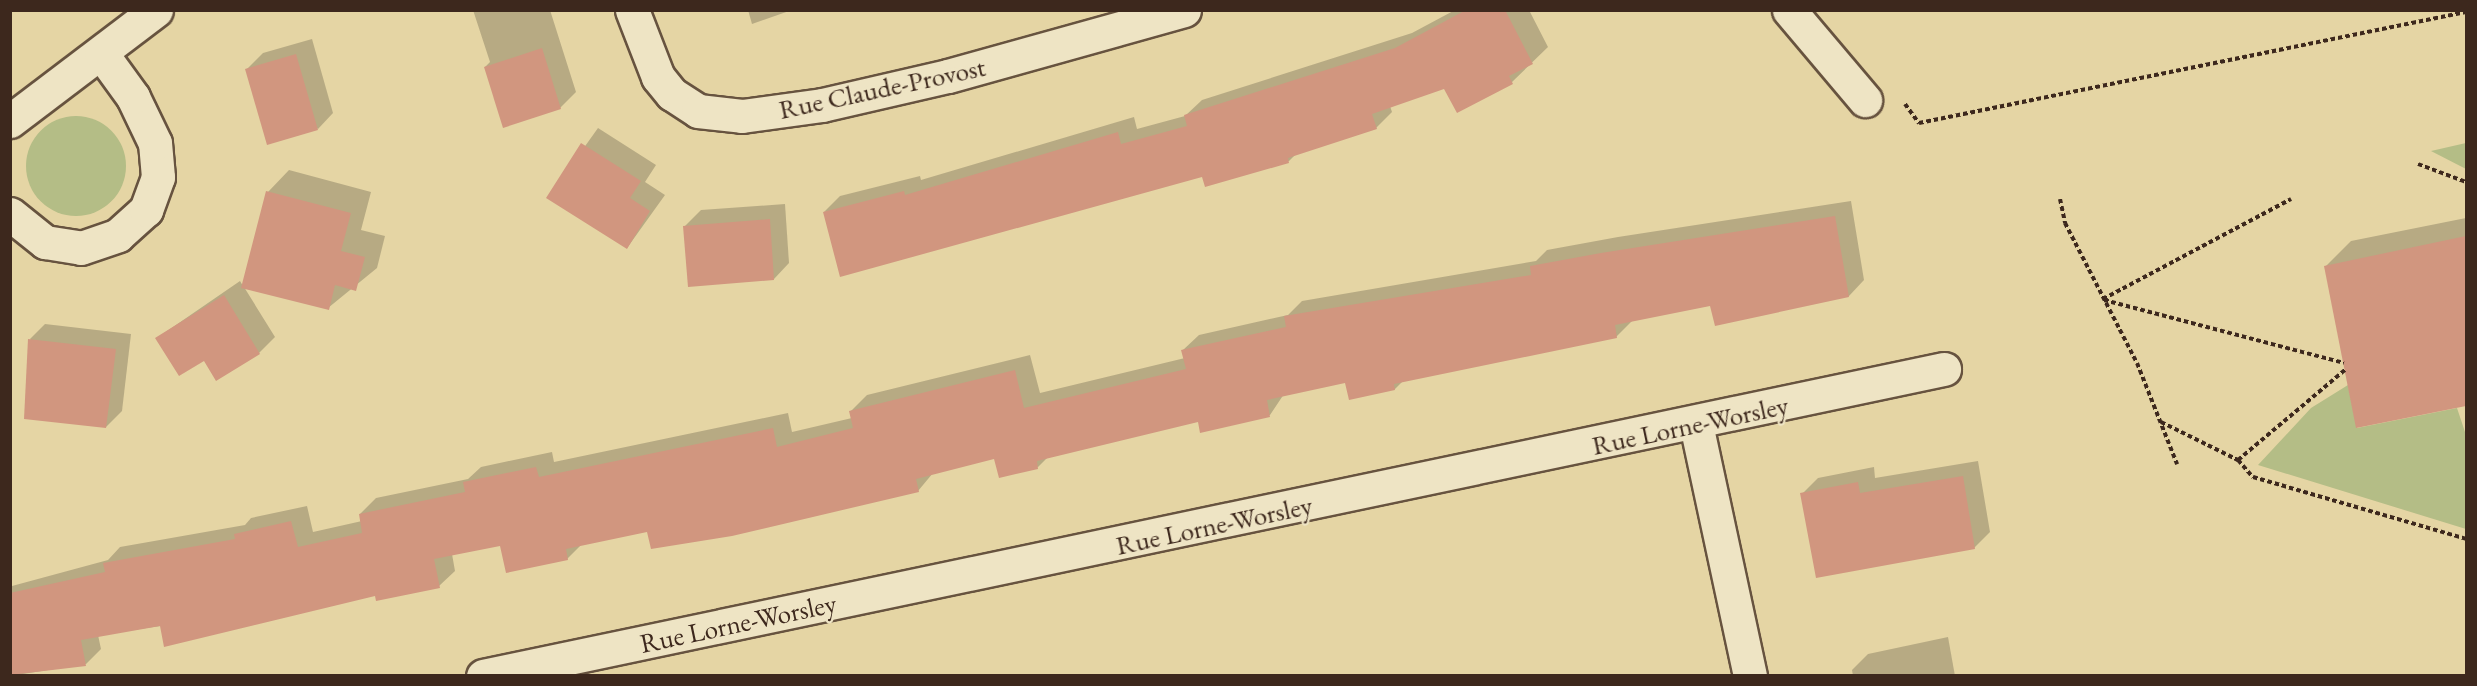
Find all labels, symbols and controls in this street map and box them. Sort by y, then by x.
street label: Rue Claude-Provost [776,50,988,126]
street label: Rue Lorne-Worsley [1589,388,1791,462]
street label: Rue Lorne-Worsley [1113,488,1315,562]
street label: Rue Lorne-Worsley [637,586,839,660]

